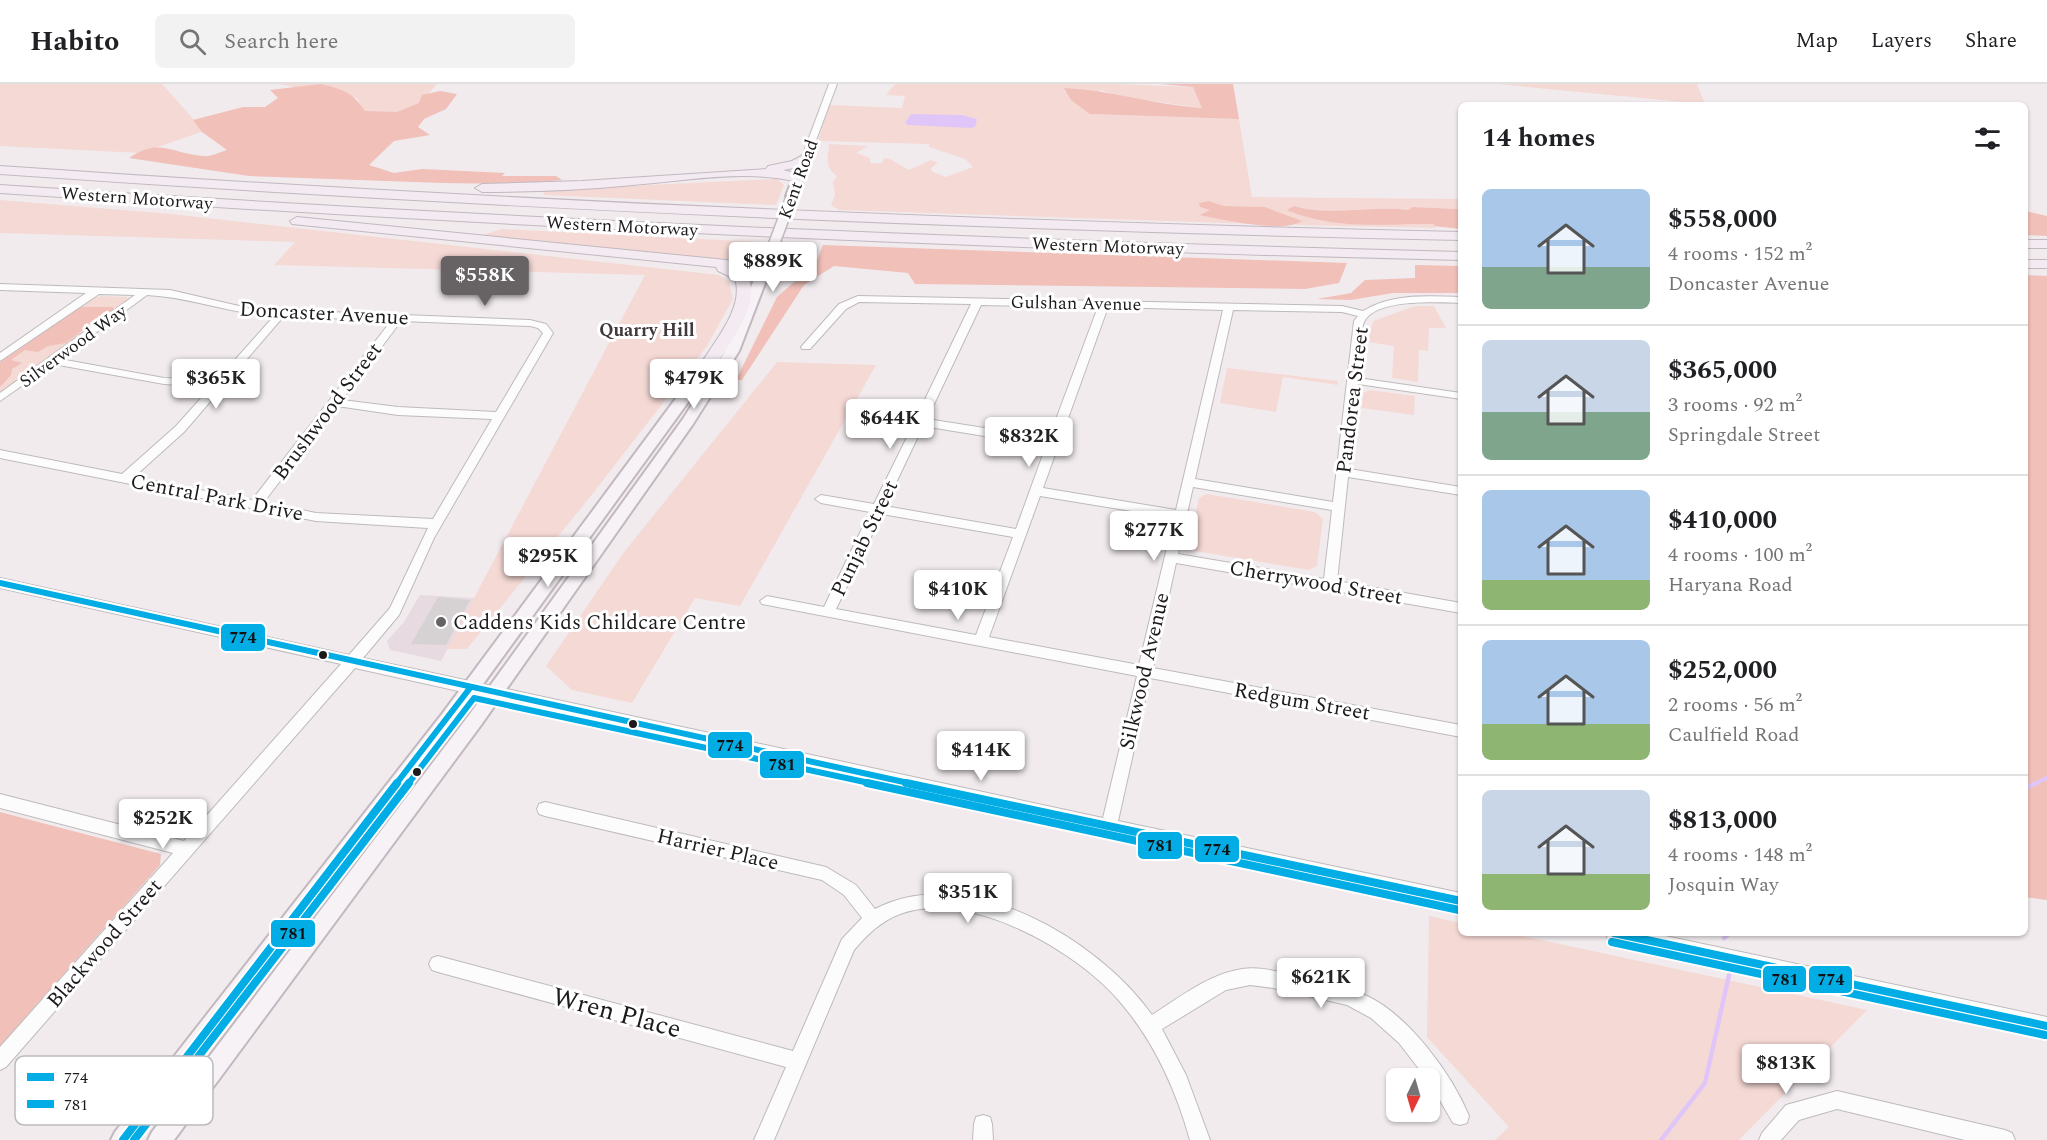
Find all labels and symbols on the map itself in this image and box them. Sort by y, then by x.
street label: Kent Road [772,135,825,223]
street label: Western Motorway [60,180,215,217]
street label: Western Motorway [545,209,700,244]
street label: Western Motorway [1032,230,1186,263]
pin: $889K [731,242,815,293]
pin: $558K [443,256,527,307]
street label: Gulshan Avenue [1010,289,1142,318]
street label: Doncaster Avenue [238,294,409,334]
street label: Silverwood Way [14,297,134,395]
district label: Quarry Hill [599,317,695,344]
street label: Pandorea Street [1328,325,1378,475]
street label: Brushwood Street [265,336,390,487]
pin: $365K [174,359,258,410]
pin: $479K [652,359,736,410]
pin: $644K [848,399,932,450]
pin: $832K [987,417,1071,468]
street label: Central Park Drive [128,466,306,530]
street label: Punjab Street [823,475,907,602]
pin: $277K [1112,511,1196,562]
pin: $295K [506,537,590,588]
street label: Cherrywood Street [1227,552,1405,614]
pin: $410K [916,570,1000,621]
street label: Silkwood Avenue [1111,589,1179,753]
place label: Caddens Kids Childcare Centre [453,607,746,639]
marker: Caddens Kids Childcare Centre [434,615,448,629]
line badge: 774 [220,623,266,652]
text: 774 [230,626,256,650]
unlabelled marker [317,649,329,661]
street label: Redgum Street [1231,674,1372,730]
unlabelled marker [627,718,639,730]
line badge: 774 [707,731,753,759]
pin: $414K [939,731,1023,782]
text: 774 [717,734,743,758]
line badge: 781 [759,750,805,779]
text: 781 [769,753,795,777]
unlabelled marker [411,766,423,778]
pin: $252K [121,799,205,850]
street label: Harrier Place [654,820,782,880]
line badge: 781 [1137,831,1183,860]
text: 781 [1147,834,1173,858]
line badge: 774 [1194,835,1240,863]
text: 774 [1204,838,1230,862]
street label: Blackwood Street [39,872,170,1016]
pin: $351K [926,873,1010,924]
line badge: 781 [270,919,316,948]
text: 781 [280,922,306,946]
pin: $621K [1279,958,1363,1009]
line badge: 781 [1762,965,1807,993]
line badge: 774 [1808,965,1853,994]
text: 781 [1772,968,1798,992]
text: 774 [1818,968,1844,992]
street label: Wren Place [548,977,686,1049]
pin: $813K [1744,1044,1828,1095]
legend [15,1056,213,1125]
text: 774 [64,1066,88,1090]
north arrow [1386,1068,1440,1122]
text: 781 [64,1093,88,1117]

